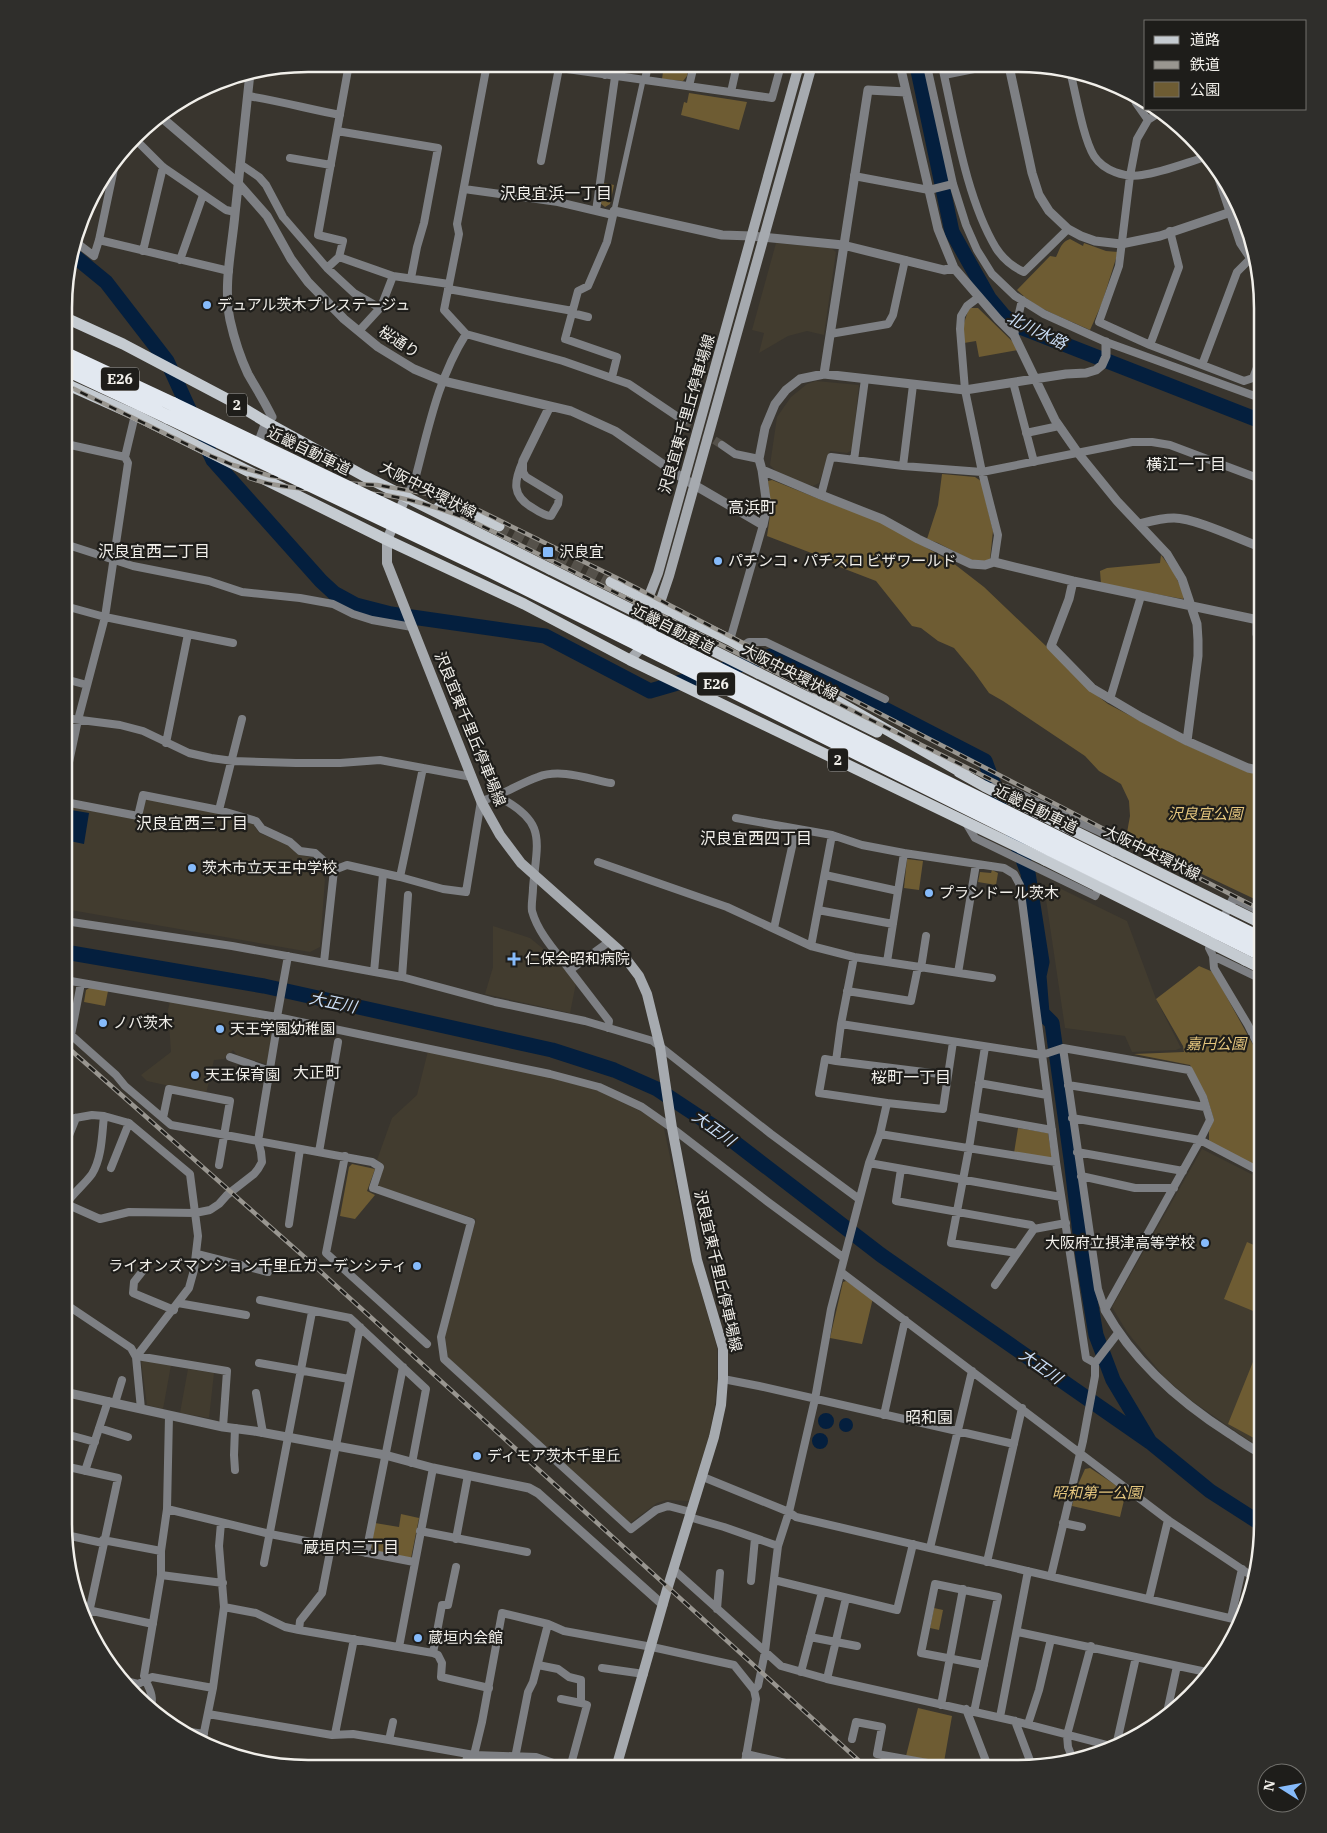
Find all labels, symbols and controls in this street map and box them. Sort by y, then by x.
legend [1144,20,1307,110]
text: 道路 [1190,30,1220,49]
text: 鉄道 [1190,55,1220,74]
text: 公園 [1190,80,1220,99]
district label: 沢良宜浜一丁目 [500,183,612,203]
place label: デュアル茨木プレステージュ [217,295,410,314]
marker: デュアル茨木プレステージュ [201,299,213,311]
water label: 北川水路 [1004,307,1072,354]
street label: 桜通り [375,321,423,362]
street label: 沢良宜東千里丘停車場線 [655,332,718,496]
road number: E26 [101,368,139,390]
road number: 2 [227,394,247,416]
street label: 近畿自動車道 [265,422,354,479]
district label: 横江一丁目 [1146,454,1226,474]
street label: 大阪中央環状線 [377,457,479,522]
district label: 高浜町 [728,497,776,517]
district label: 沢良宜西二丁目 [98,541,210,561]
place label: 沢良宜 [559,542,604,561]
marker: 沢良宜 [541,545,555,559]
place label: パチンコ・パチスロ ビザワールド [728,551,956,570]
marker: パチンコ・パチスロ ビザワールド [712,555,724,567]
street label: 近畿自動車道 [629,600,718,657]
street label: 大阪中央環状線 [739,639,841,704]
street label: 沢良宜東千里丘停車場線 [431,649,510,809]
road number: E26 [697,672,735,696]
road number: 2 [828,748,848,772]
street label: 近畿自動車道 [992,780,1081,837]
park label: 沢良宜公園 [1167,804,1244,823]
district label: 沢良宜西三丁目 [136,813,248,833]
street label: 大阪中央環状線 [1101,821,1204,884]
district label: 沢良宜西四丁目 [700,828,812,848]
place label: 茨木市立天王中学校 [202,858,337,877]
marker: 茨木市立天王中学校 [186,862,198,874]
place label: プランドール茨木 [939,883,1059,902]
marker: プランドール茨木 [923,887,935,899]
place label: 仁保会昭和病院 [525,949,630,968]
marker: 仁保会昭和病院 [507,952,521,966]
water label: 大正川 [307,987,361,1017]
place label: ノバ茨木 [113,1013,173,1032]
marker: ノバ茨木 [97,1017,109,1029]
place label: 天王学園幼稚園 [230,1019,335,1038]
marker: 天王学園幼稚園 [214,1023,226,1035]
park label: 嘉円公園 [1186,1034,1248,1053]
district label: 大正町 [293,1062,341,1082]
place label: 天王保育園 [205,1065,280,1084]
district label: 桜町一丁目 [871,1067,951,1087]
marker: 天王保育園 [189,1069,201,1081]
water label: 大正川 [689,1106,741,1151]
street label: 沢良宜東千里丘停車場線 [691,1188,746,1353]
place label: 大阪府立摂津高等学校 [1045,1233,1195,1252]
marker: 大阪府立摂津高等学校 [1199,1237,1211,1249]
place label: ライオンズマンション千里丘ガーデンシティ [108,1256,407,1275]
marker: ライオンズマンション千里丘ガーデンシティ [411,1260,423,1272]
water label: 大正川 [1016,1344,1068,1389]
district label: 昭和園 [905,1407,953,1427]
place label: ディモア茨木千里丘 [487,1446,621,1465]
marker: ディモア茨木千里丘 [471,1450,483,1462]
park label: 昭和第一公園 [1052,1483,1144,1502]
district label: 蔵垣内三丁目 [303,1537,399,1557]
place label: 蔵垣内会館 [428,1628,503,1647]
marker: 蔵垣内会館 [412,1632,424,1644]
north arrow [1257,1763,1307,1813]
text: N [1259,1778,1279,1793]

